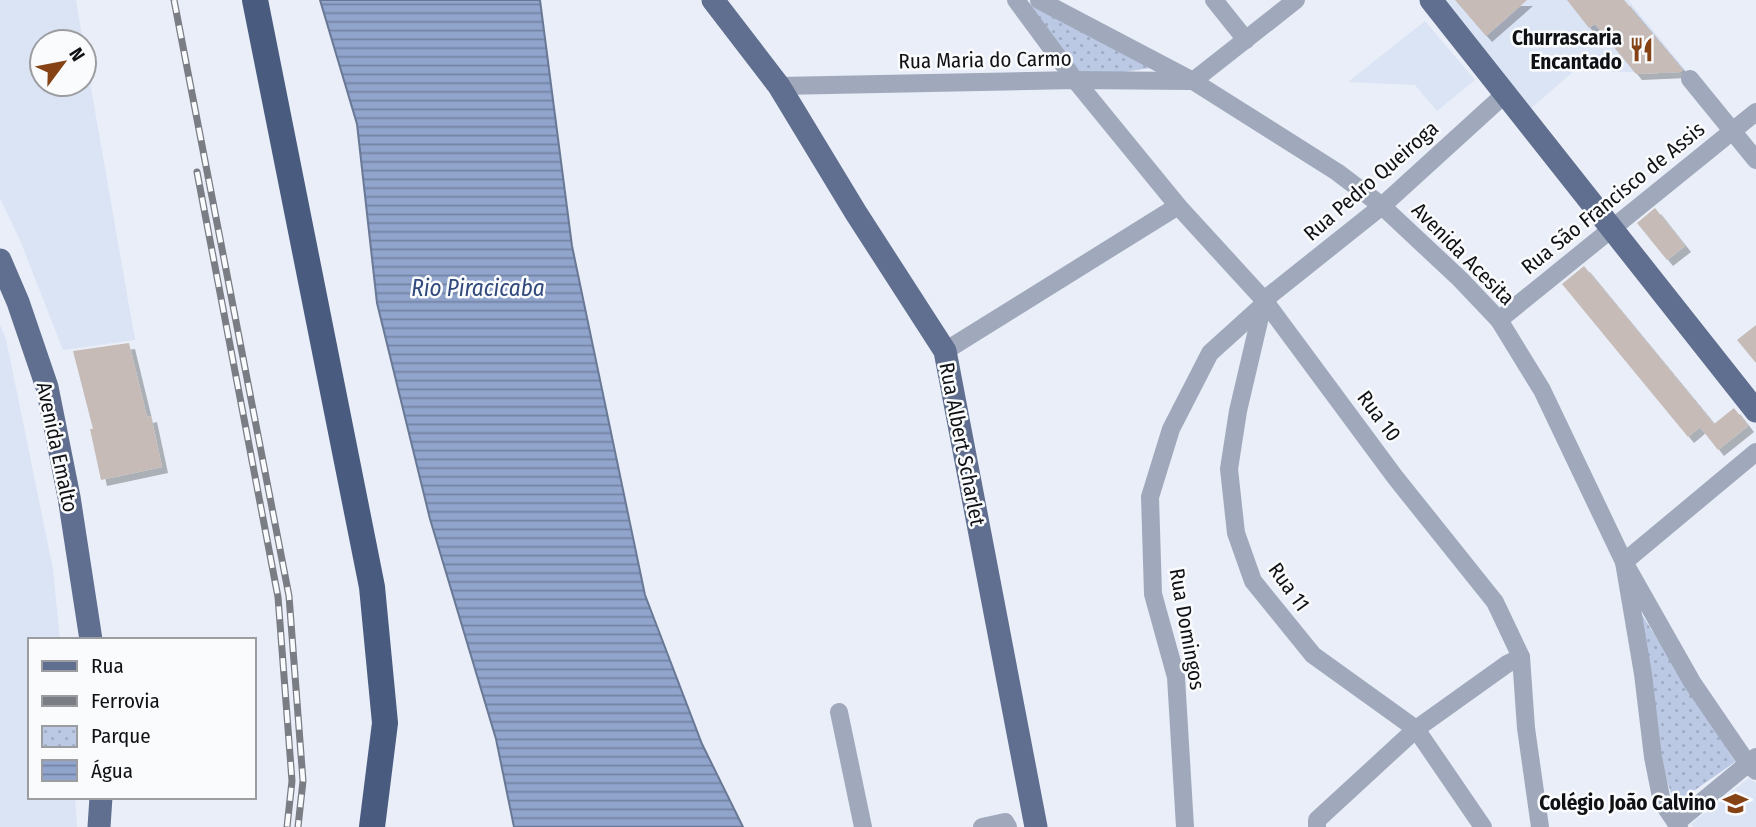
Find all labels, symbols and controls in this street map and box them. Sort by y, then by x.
place label: Churrascaria Encantado [1512,25,1622,75]
north arrow [28,28,98,98]
restaurant icon: Churrascaria Encantado [1628,36,1656,64]
text: N [64,43,90,65]
street label: Rua Maria do Carmo [898,45,1072,75]
street label: Rua Pedro Queiroga [1298,116,1444,246]
street label: Rua São Francisco de Assis [1516,116,1710,280]
street label: Avenida Acesita [1406,197,1520,311]
water label: Rio Piracicaba [411,274,545,302]
street label: Rua Albert Scharlet [933,360,991,528]
street label: Avenida Emalto [31,379,83,515]
street label: Rua 10 [1352,385,1406,447]
street label: Rua 11 [1263,558,1315,616]
street label: Rua Domingos [1164,566,1210,692]
legend [28,638,256,799]
text: Rua [91,653,124,679]
text: Ferrovia [91,688,160,714]
text: Parque [91,723,151,749]
text: Água [91,758,133,784]
school or university icon: Colégio João Calvino [1722,789,1750,817]
place label: Colégio João Calvino [1539,790,1716,816]

